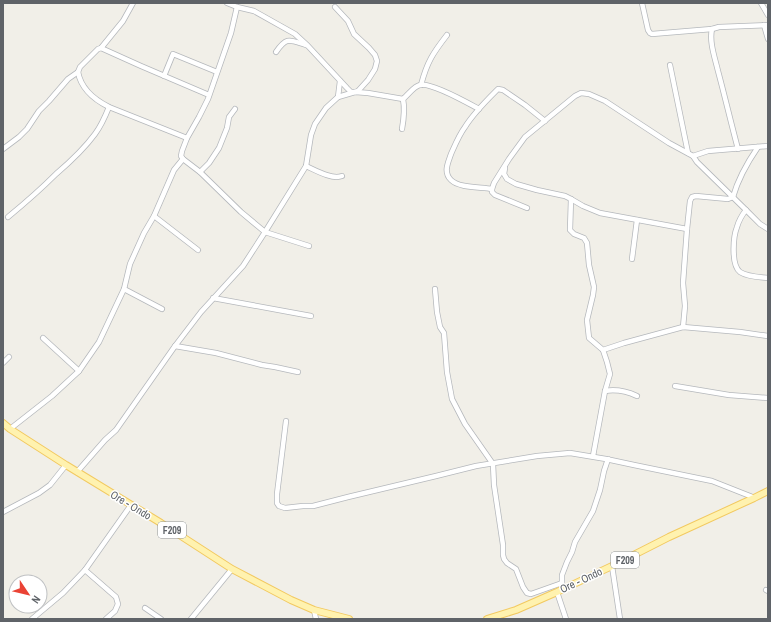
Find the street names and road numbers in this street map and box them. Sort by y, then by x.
street label: Ore - Ondo [108,487,154,523]
road number: F209 [158,522,186,538]
road number: F209 [611,552,639,568]
street label: Ore - Ondo [558,564,604,596]

